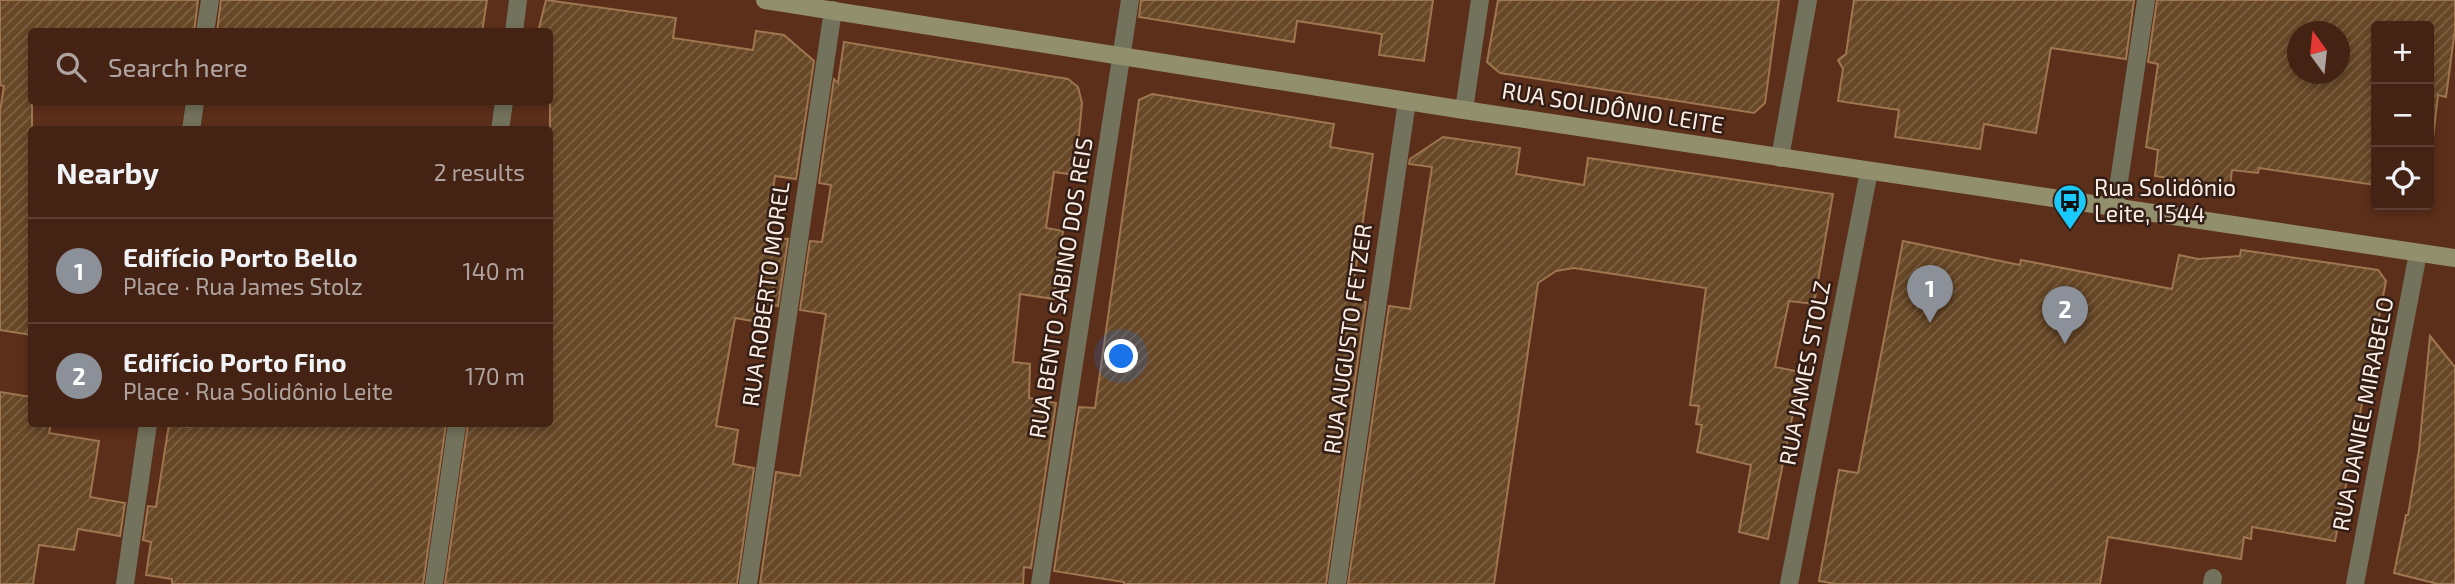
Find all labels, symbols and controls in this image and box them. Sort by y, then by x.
north arrow [2287,21,2350,84]
map controls [2371,21,2434,210]
button: + [2371,21,2434,84]
search box [28,28,553,105]
icon: search [52,48,90,86]
text: Search here [108,51,248,82]
street label: RUA SOLIDÔNIO LEITE [1500,76,1726,138]
button: − [2371,84,2434,147]
street label: RUA BENTO SABINO DOS REIS [1022,135,1098,440]
button: locate [2371,147,2434,210]
text: Nearby [56,154,159,190]
text: 2 results [434,158,525,186]
place label: Rua Solidônio Leite, 1544 [2094,173,2236,227]
street label: RUA ROBERTO MOREL [735,179,795,408]
bus stop icon: Rua Solidônio Leite, 1544 [2051,182,2089,231]
street label: RUA AUGUSTO FETZER [1317,222,1377,456]
text: Edifício Porto Bello [123,241,358,272]
text: 1 [74,257,84,285]
text: 140 m [463,257,525,285]
pin: 1 [1907,265,1953,323]
text: Place · Rua James Stolz [123,272,363,300]
street label: RUA JAMES STOLZ [1772,278,1836,467]
pin: 2 [2042,286,2088,344]
street label: RUA DANIEL MIRABELO [2326,294,2398,533]
your location [1104,339,1138,373]
text: Edifício Porto Fino [123,346,346,377]
text: 2 [72,362,86,390]
text: 170 m [465,362,525,390]
text: Place · Rua Solidônio Leite [123,377,393,405]

